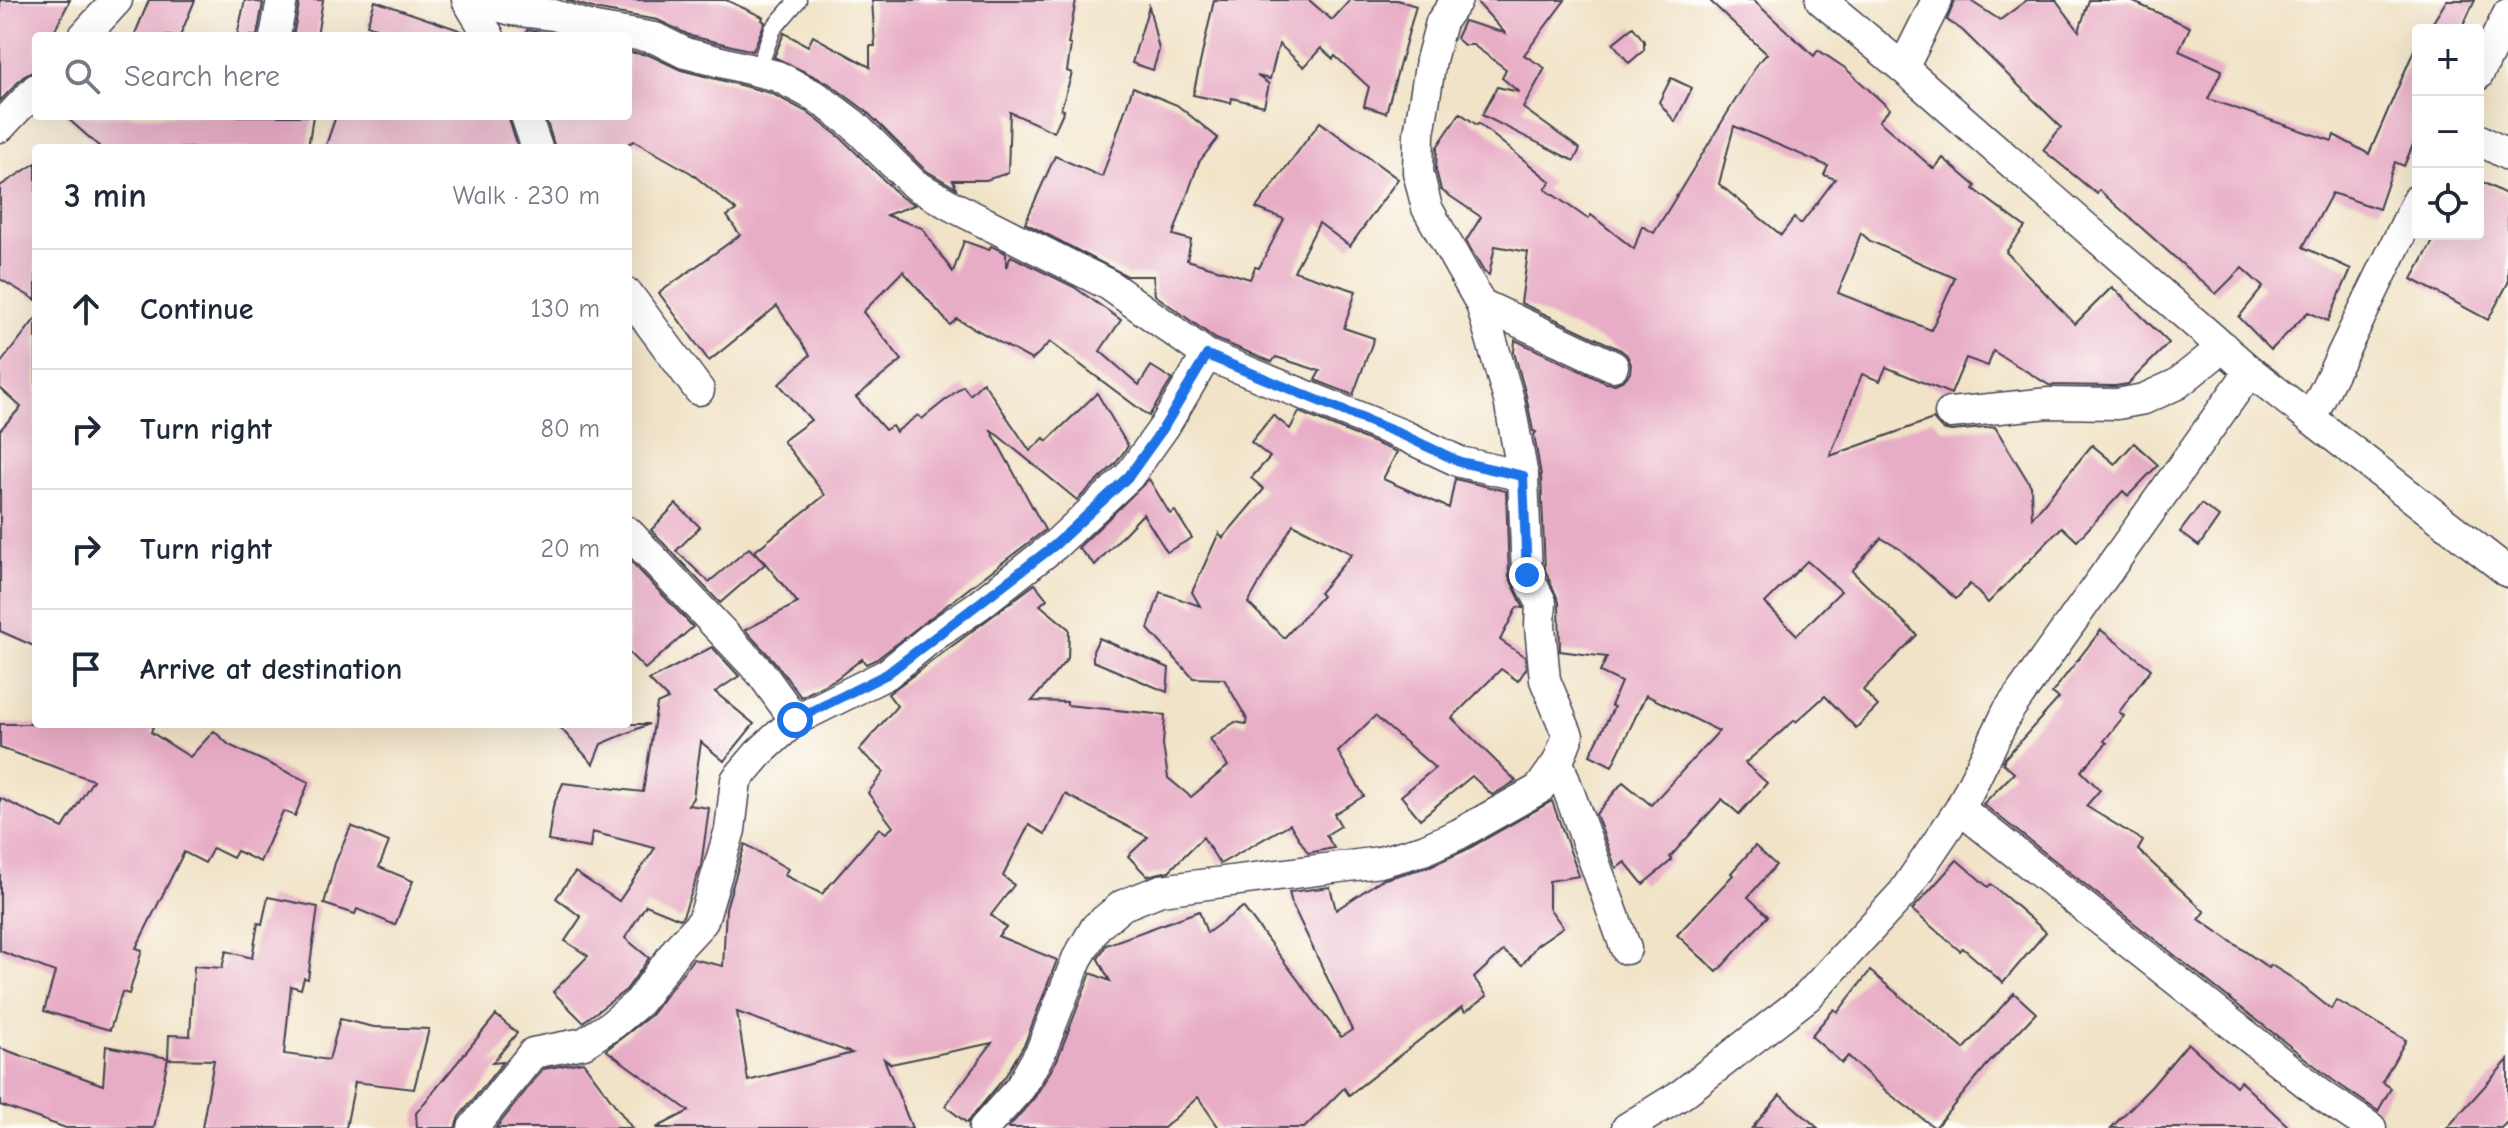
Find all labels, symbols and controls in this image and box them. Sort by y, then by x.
map controls [2412,24,2484,240]
button: + [2412,24,2484,96]
search box [32,32,632,120]
icon: search [60,54,104,98]
text: Search here [124,59,280,94]
button: − [2412,96,2484,168]
button: locate [2412,168,2484,240]
text: 3 min [64,176,147,216]
text: Walk · 230 m [453,181,600,211]
icon: ahead [64,287,108,331]
text: Continue [140,292,254,327]
text: 130 m [531,294,600,324]
icon: right [64,407,108,451]
text: Turn right [140,412,272,447]
text: 80 m [541,414,600,444]
icon: right [64,527,108,571]
text: Turn right [140,532,272,567]
text: 20 m [540,534,600,564]
route end [1509,557,1545,593]
icon: arrive [64,647,108,691]
text: Arrive at destination [140,652,402,687]
route start [777,702,813,738]

